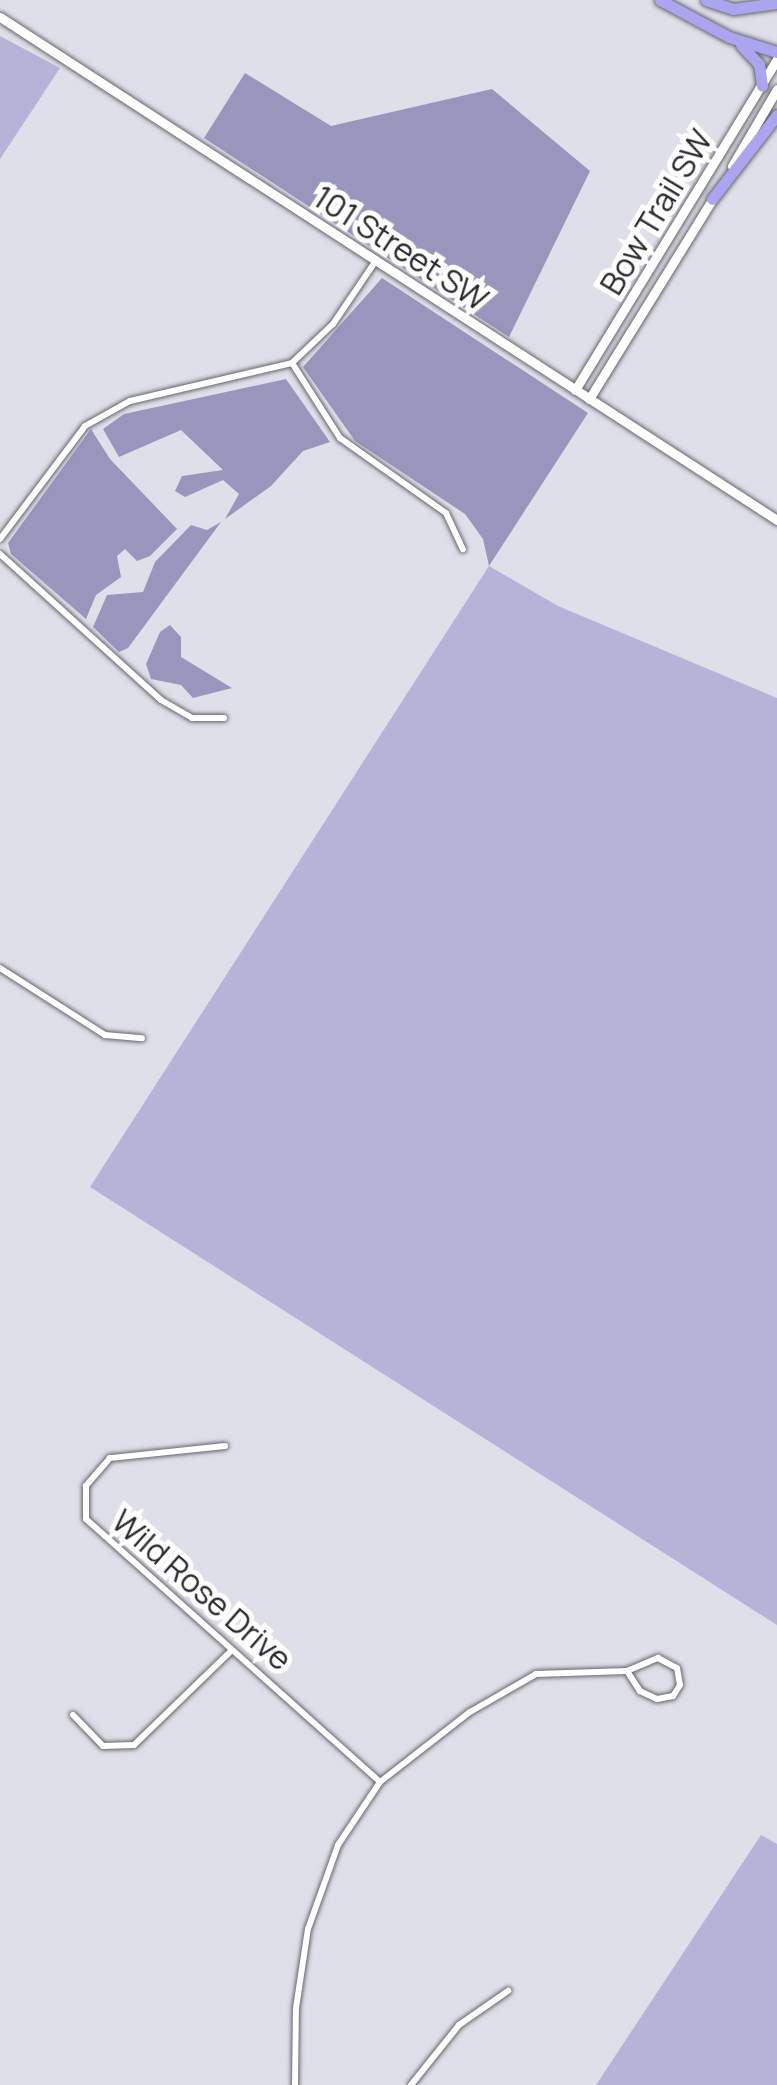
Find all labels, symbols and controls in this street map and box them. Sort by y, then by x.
street label: Bow Trail SW [592,123,720,301]
street label: 101 Street SW [307,177,495,319]
street label: Wild Rose Drive [104,1502,300,1678]

